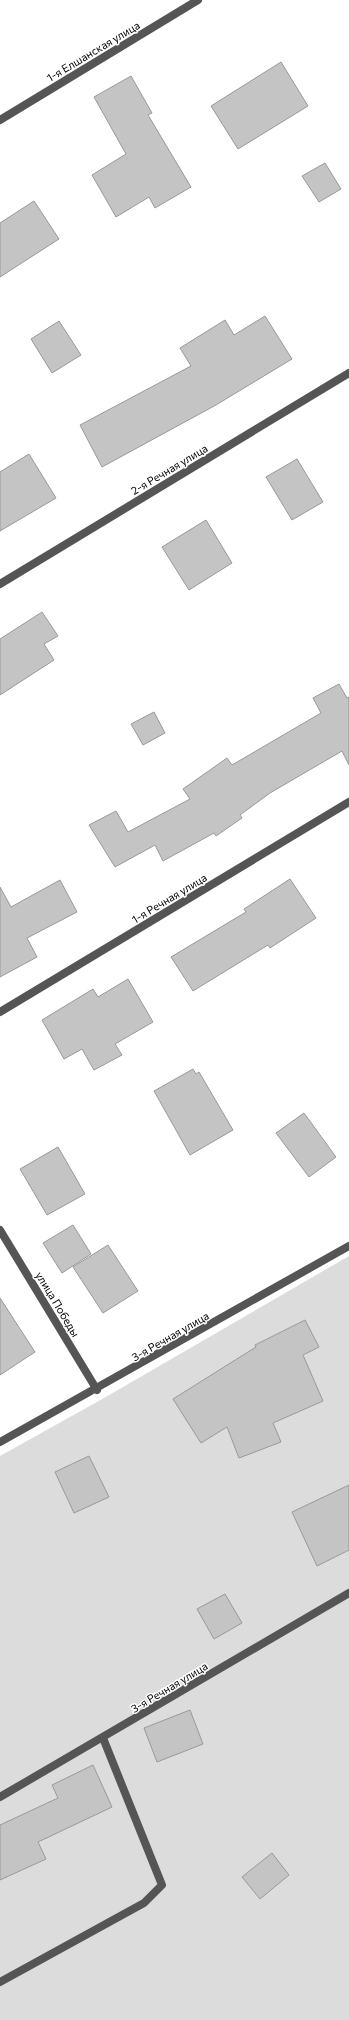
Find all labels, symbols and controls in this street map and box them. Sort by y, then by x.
street label: 1-я Елшанская улица [44,18,142,84]
street label: 2-я Речная улица [128,441,210,497]
street label: 1-я Речная улица [129,870,209,926]
street label: улица Победы [33,1269,83,1339]
street label: 3-я Речная улица [129,1309,211,1363]
street label: 3-я Речная улица [128,1659,210,1715]

